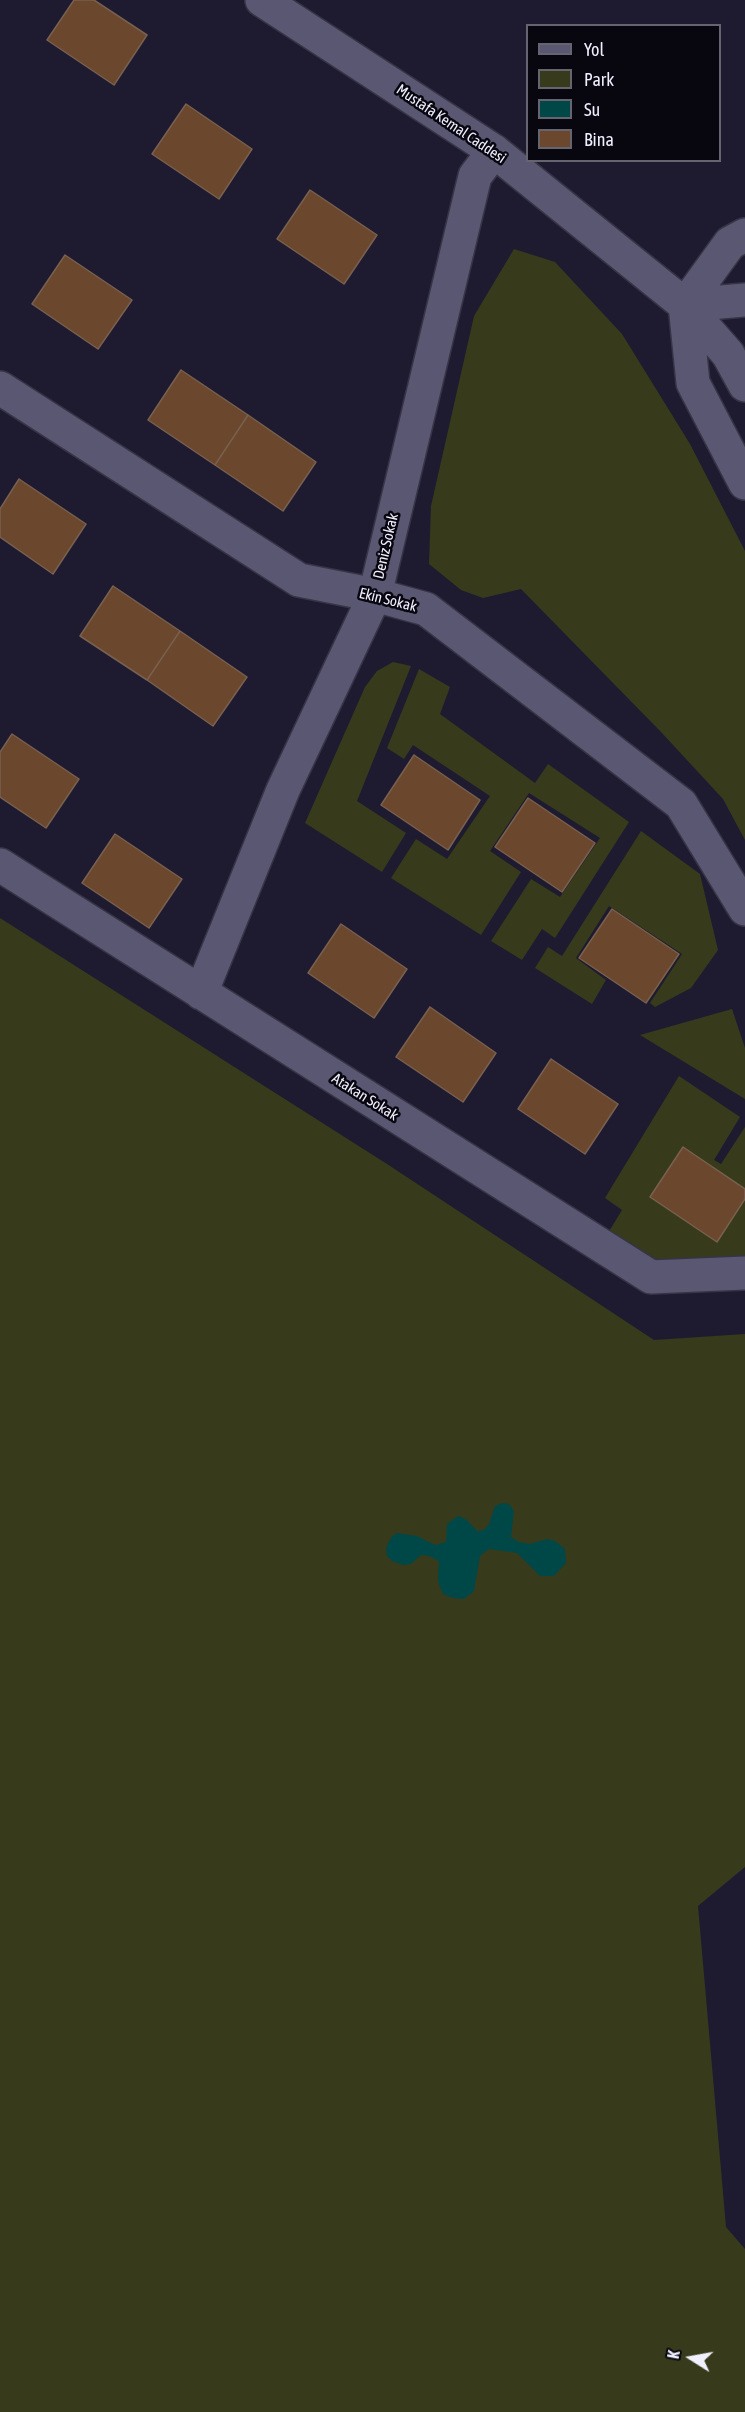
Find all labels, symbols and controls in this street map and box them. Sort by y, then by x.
legend [526,24,721,162]
text: Yol [584,39,604,60]
text: Park [584,69,614,90]
street label: Mustafa Kemal Caddesi [393,81,509,167]
text: Su [584,99,600,120]
text: Bina [584,129,614,150]
street label: Deniz Sokak [370,511,402,581]
street label: Ekin Sokak [357,584,419,616]
street label: Atakan Sokak [328,1069,402,1125]
north arrow [661,2328,721,2388]
text: K [664,2349,683,2360]

